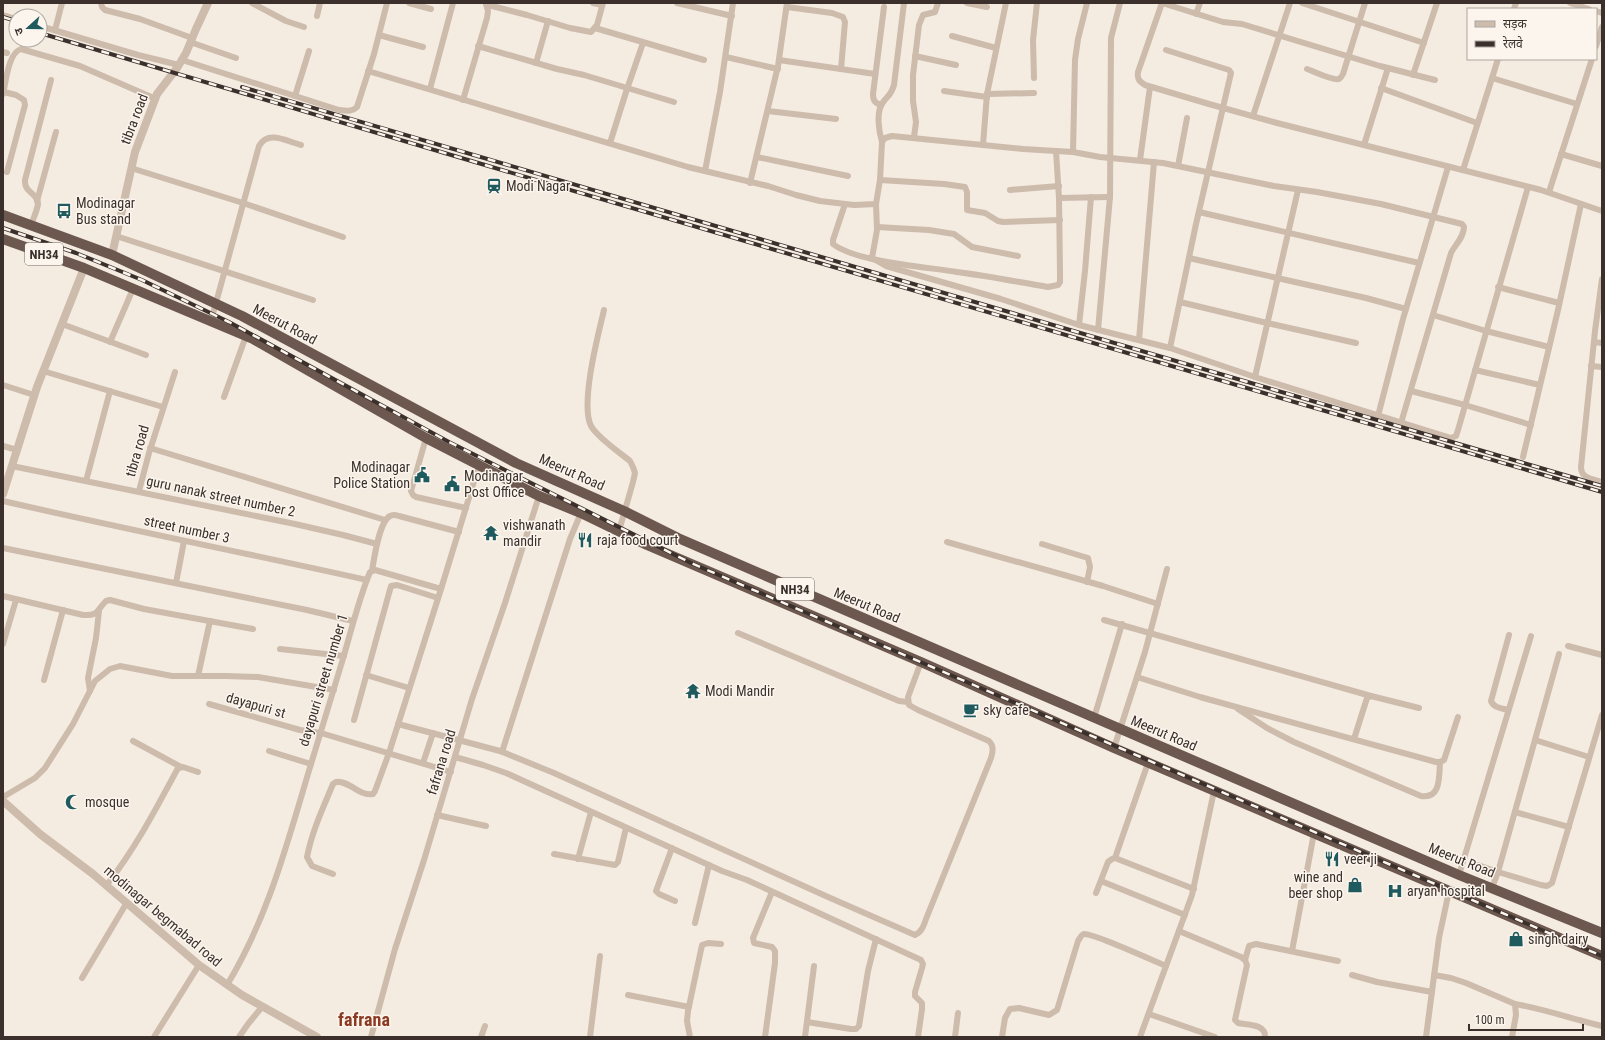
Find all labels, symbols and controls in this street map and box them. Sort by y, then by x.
north arrow [8,8,48,48]
legend [1467,8,1597,60]
text: सड़क [1503,17,1528,31]
text: उ [12,26,26,37]
text: रेलवे [1503,36,1523,51]
street label: tibra road [117,91,151,147]
station icon: Modi Nagar [485,177,503,195]
place label: Modi Nagar [506,178,570,194]
place label: Modinagar Bus stand [76,195,135,227]
bus stop icon: Modinagar Bus stand [55,202,73,220]
road number: NH34 [25,243,63,265]
street label: Meerut Road [250,300,320,348]
street label: tibra road [122,423,152,479]
street label: Meerut Road [537,450,607,494]
place label: Modinagar Police Station [333,459,410,491]
public building icon: Modinagar Police Station [413,466,431,484]
place label: Modinagar Post Office [464,468,525,500]
street label: guru nanak street number 2 [145,472,297,520]
public building icon: Modinagar Post Office [443,475,461,493]
street label: street number 3 [143,512,231,546]
place label: vishwanath mandir [503,517,566,549]
temple icon: vishwanath mandir [482,524,500,542]
restaurant icon: raja food court [576,531,594,549]
place label: raja food court [597,532,678,548]
road number: NH34 [776,578,814,600]
street label: Meerut Road [832,584,902,626]
street label: dayapuri street number 1 [295,612,351,748]
temple icon: Modi Mandir [684,682,702,700]
place label: Modi Mandir [705,683,774,699]
street label: dayapuri st [225,689,287,721]
cafe icon: sky cafe [962,701,980,719]
place label: sky cafe [983,702,1029,718]
street label: Meerut Road [1129,712,1199,754]
street label: fafrana road [423,727,459,797]
mosque icon: mosque [64,793,82,811]
place label: mosque [85,794,130,810]
street label: Meerut Road [1426,839,1498,881]
restaurant icon: veer ji [1323,850,1341,868]
place label: veer ji [1344,851,1377,867]
street label: modinagar begmabad road [101,862,225,970]
place label: wine and beer shop [1288,869,1343,901]
shop icon: wine and beer shop [1346,876,1364,894]
hospital icon: aryan hospital [1386,882,1404,900]
place label: aryan hospital [1407,883,1485,899]
shop icon: singh dairy [1507,930,1525,948]
place label: singh dairy [1528,931,1589,947]
scale bar [1469,1006,1583,1032]
district label: fafrana [338,1009,390,1030]
text: 100 m [1475,1013,1505,1027]

